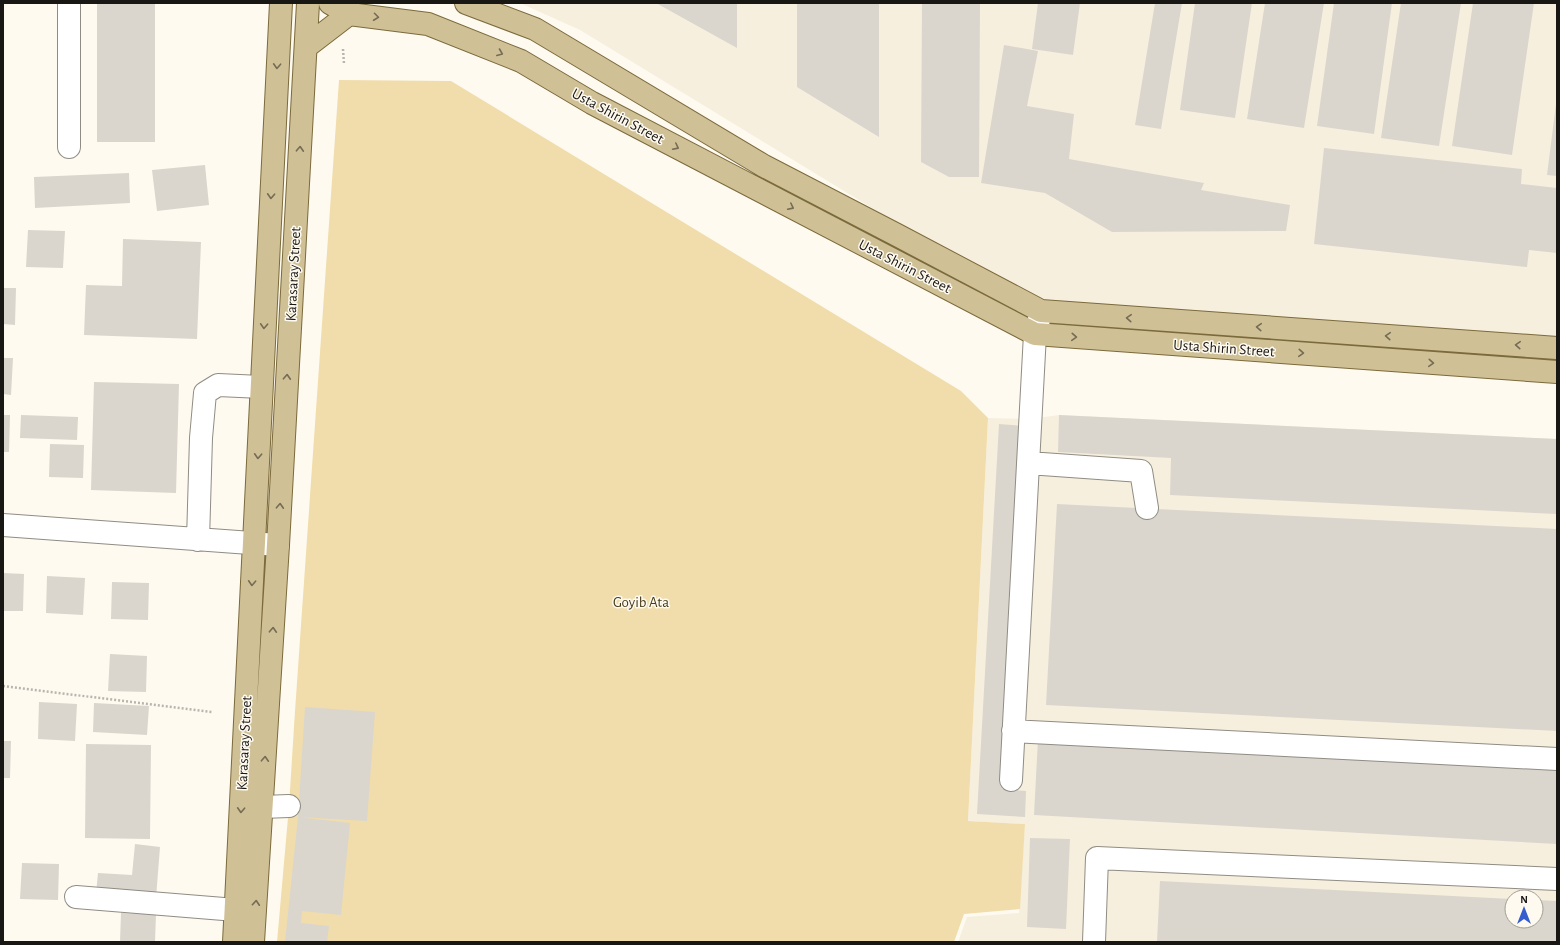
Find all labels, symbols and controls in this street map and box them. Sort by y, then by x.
one-way arrow [373,13,379,22]
one-way arrow [496,48,503,56]
one-way arrow [273,63,282,69]
street label: Usta Shirin Street [569,86,666,147]
one-way arrow [672,142,679,150]
one-way arrow [296,146,304,152]
one-way arrow [267,193,275,199]
one-way arrow [787,202,794,210]
street label: Karasaray Street [284,226,303,322]
street label: Usta Shirin Street [856,237,954,296]
one-way arrow [1126,313,1132,322]
one-way arrow [1256,322,1262,331]
one-way arrow [260,323,269,329]
one-way arrow [1071,332,1077,341]
one-way arrow [1385,332,1391,341]
street label: Usta Shirin Street [1173,337,1275,360]
one-way arrow [1515,341,1521,350]
one-way arrow [1298,349,1304,358]
one-way arrow [1428,359,1434,368]
one-way arrow [283,374,292,380]
one-way arrow [254,453,262,459]
one-way arrow [276,503,284,509]
one-way arrow [247,580,256,586]
park label: Goyib Ata [613,595,669,610]
one-way arrow [268,627,277,633]
street label: Karasaray Street [235,695,254,791]
one-way arrow [261,756,269,762]
one-way arrow [236,807,245,813]
north arrow [1504,889,1544,929]
text: N [1520,894,1528,905]
one-way arrow [251,900,260,906]

